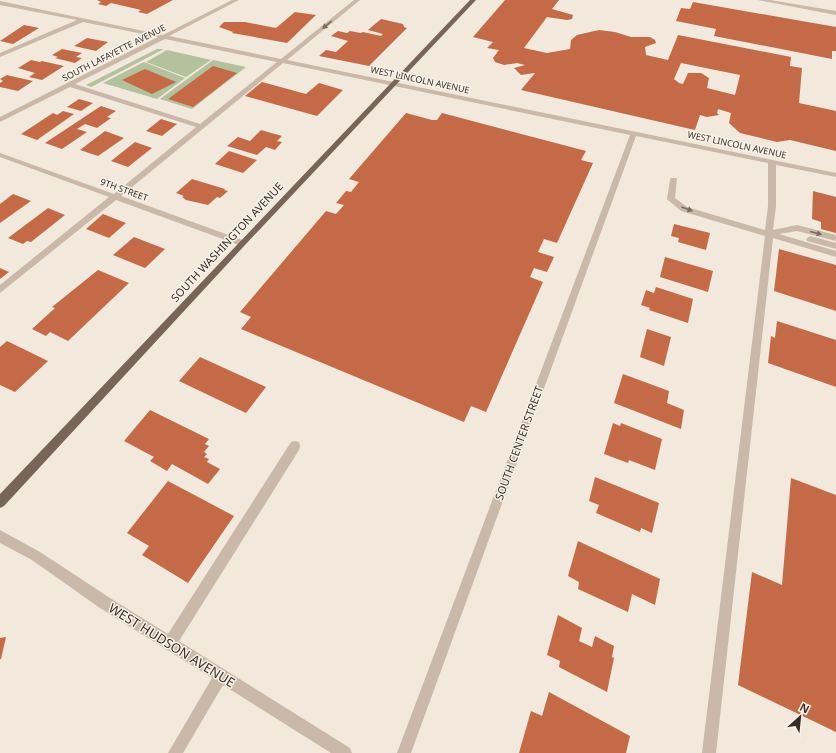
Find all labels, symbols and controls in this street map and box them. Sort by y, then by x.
one-way arrow [321,20,332,29]
street label: SOUTH LAFAYETTE AVENUE [60,21,168,84]
street label: WEST LINCOLN AVENUE [369,63,471,96]
street label: WEST LINCOLN AVENUE [686,128,788,161]
street label: 9TH STREET [99,175,150,204]
street label: SOUTH WASHINGTON AVENUE [167,179,286,305]
one-way arrow [681,207,693,213]
one-way arrow [810,230,822,236]
street label: SOUTH CENTER STREET [491,384,546,502]
street label: WEST HUDSON AVENUE [105,599,239,691]
north arrow [780,697,820,737]
text: N [797,699,812,716]

